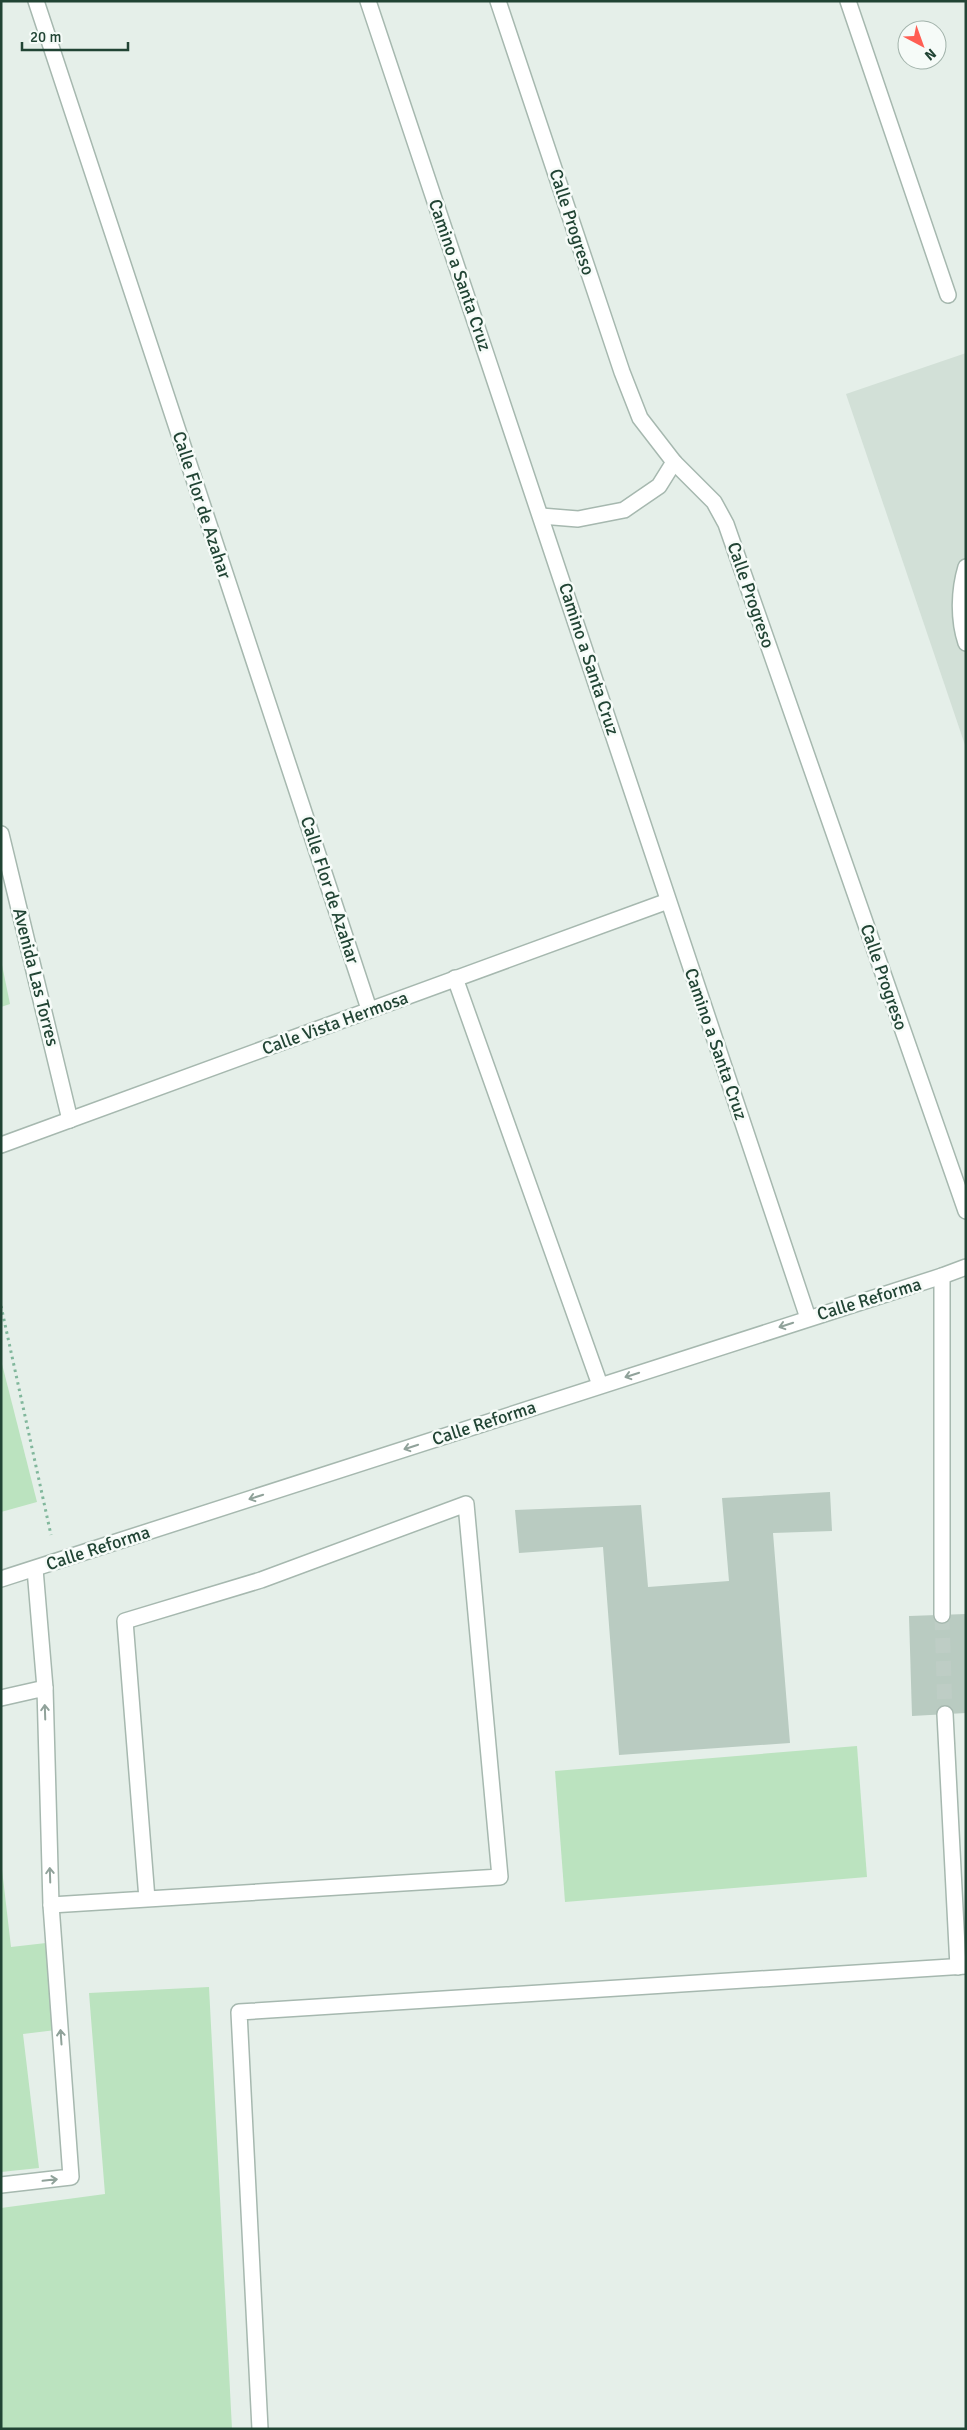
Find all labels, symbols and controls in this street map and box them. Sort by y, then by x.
scale bar [22,20,129,52]
north arrow [897,20,947,70]
text: 20 m [30,28,61,46]
text: N [921,45,939,64]
street label: Calle Progreso [544,166,600,278]
street label: Camino a Santa Cruz [424,196,496,354]
street label: Calle Flor de Azahar [168,429,236,582]
street label: Calle Progreso [723,539,779,651]
street label: Camino a Santa Cruz [554,580,624,738]
street label: Calle Flor de Azahar [296,814,364,967]
street label: Avenida Las Torres [8,906,64,1049]
street label: Calle Progreso [856,921,912,1033]
street label: Camino a Santa Cruz [680,965,752,1123]
street label: Calle Vista Hermosa [259,986,411,1060]
street label: Calle Reforma [814,1273,924,1325]
one-way arrow [779,1320,795,1330]
one-way arrow [624,1370,640,1380]
street label: Calle Reforma [429,1396,539,1450]
one-way arrow [403,1442,419,1452]
one-way arrow [249,1493,264,1502]
street label: Calle Reforma [43,1521,153,1575]
one-way arrow [41,1704,50,1720]
one-way arrow [45,1867,55,1883]
one-way arrow [56,2029,65,2045]
one-way arrow [41,2175,57,2184]

